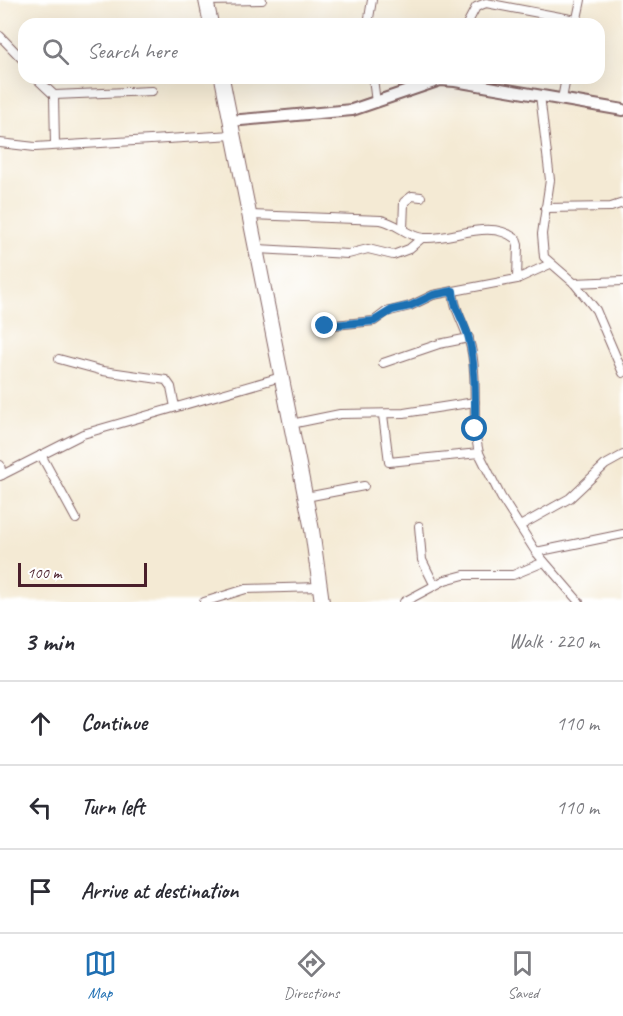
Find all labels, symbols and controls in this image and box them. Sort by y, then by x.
search box [18,18,605,84]
icon: search [39,35,72,68]
text: Search here [87,37,177,65]
route end [311,312,337,338]
route start [461,415,487,441]
scale bar [18,560,147,588]
text: 100 m [27,563,61,583]
text: 3 min [24,625,74,658]
text: Walk · 220 m [509,629,599,654]
icon: ahead [24,707,57,740]
text: Continue [81,709,147,737]
text: 110 m [556,711,599,736]
icon: left [24,791,57,824]
text: Turn left [81,793,145,821]
text: 110 m [556,795,599,820]
icon: arrive [24,875,57,908]
text: Arrive at destination [81,877,238,905]
tab: Map [84,947,117,1003]
tab: Directions [284,947,339,1003]
tab: Saved [506,947,539,1003]

